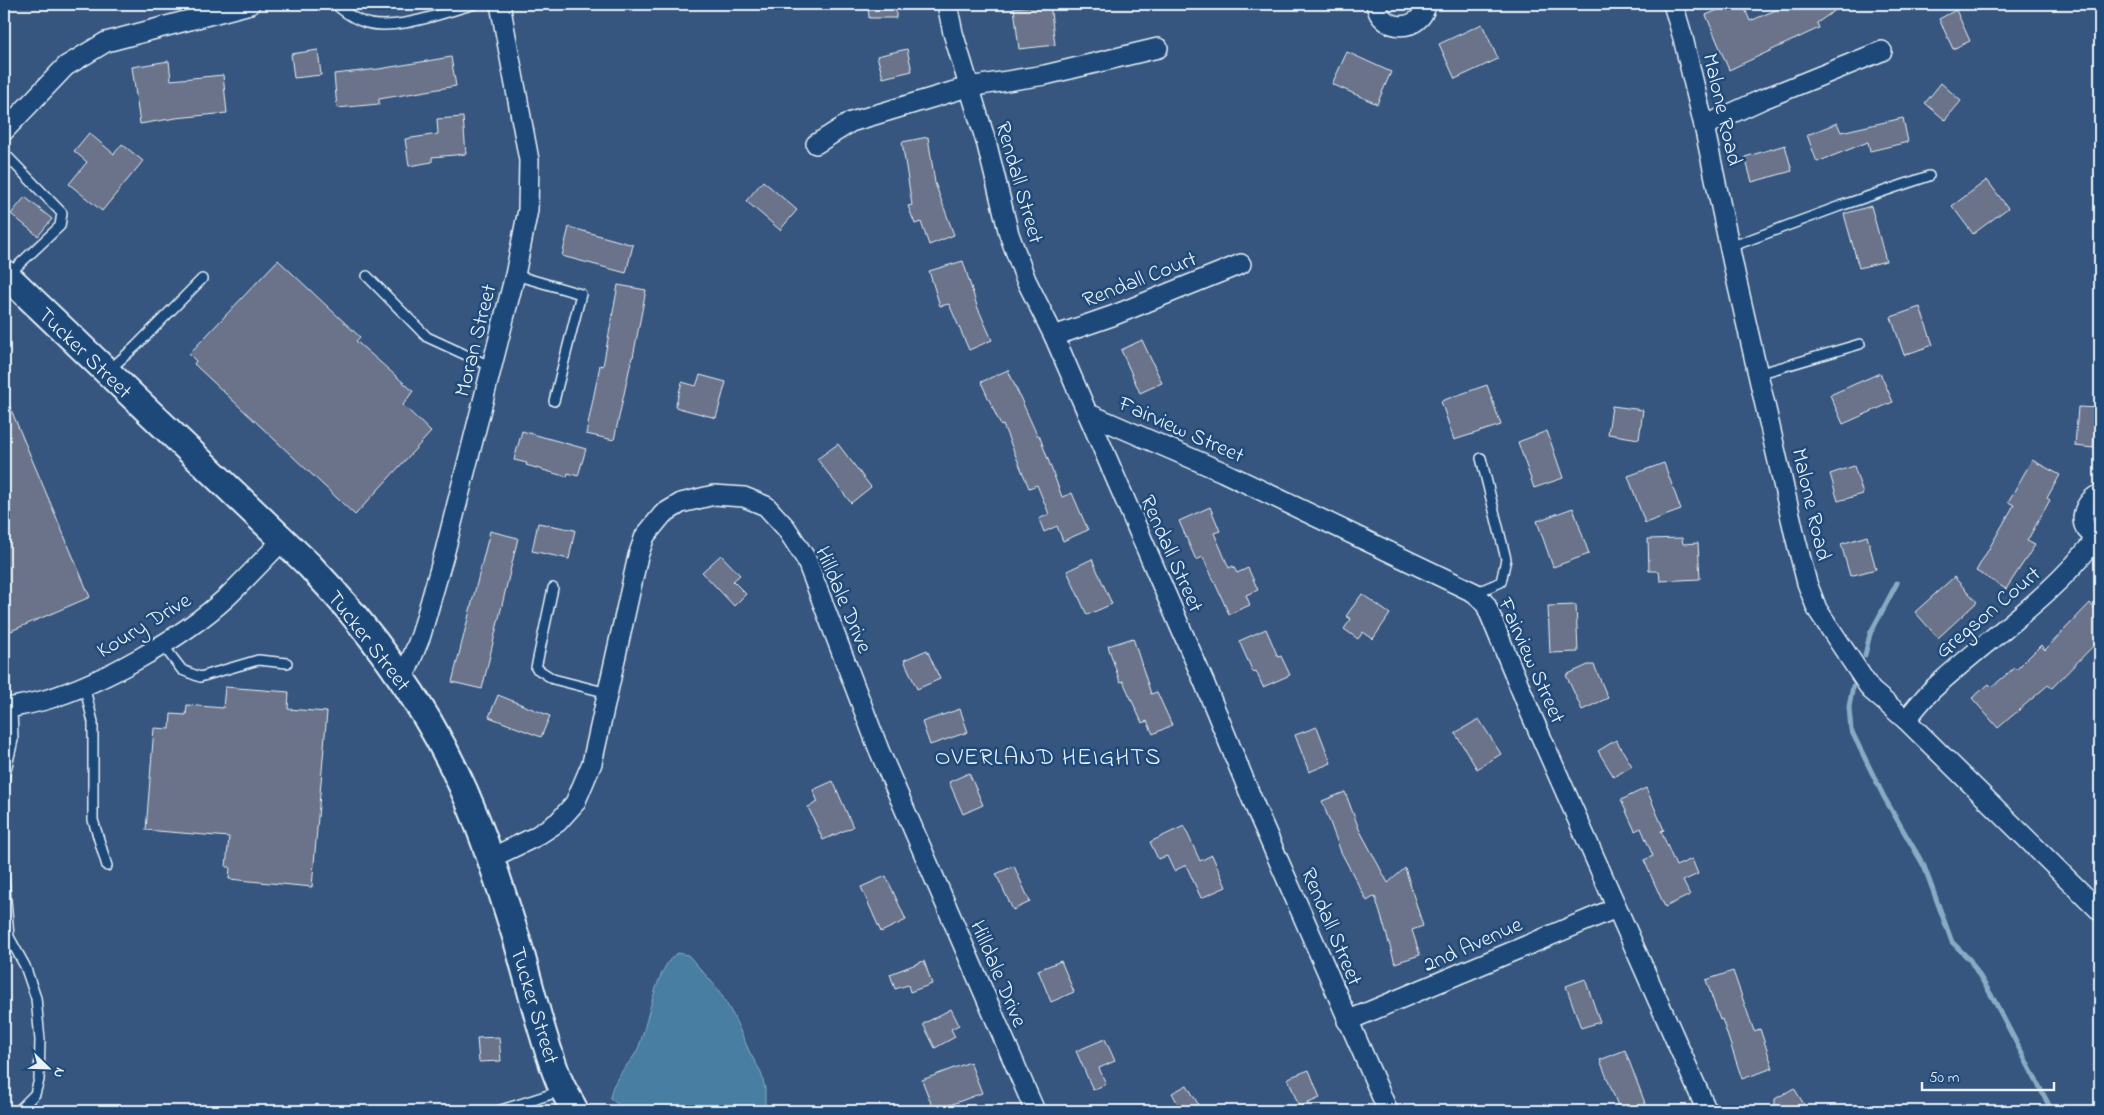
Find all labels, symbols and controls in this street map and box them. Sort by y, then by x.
street label: Malone Road [1693,50,1750,169]
street label: Rendall Street [985,118,1051,248]
street label: Rendall Court [1078,244,1203,317]
street label: Moran Street [447,280,507,401]
street label: Tucker Street [29,301,139,408]
street label: Fairview Street [1112,388,1249,473]
street label: Malone Road [1782,445,1839,564]
street label: Rendall Street [1130,490,1211,619]
street label: Hilldale Drive [805,542,879,659]
street label: Gregson Court [1929,559,2050,668]
street label: Tucker Street [318,584,418,700]
street label: Koury Drive [91,586,198,668]
street label: Fairview Street [1488,592,1572,730]
district label: OVERLAND HEIGHTS [935,741,1161,776]
street label: Rendall Street [1291,863,1370,992]
street label: 2nd Avenue [1419,910,1528,982]
street label: Hilldale Drive [960,916,1034,1033]
street label: Tucker Street [500,943,566,1069]
north arrow [22,1042,72,1092]
scale bar [1922,1060,2054,1092]
text: N [47,1064,70,1081]
text: 50 m [1929,1067,1960,1089]

